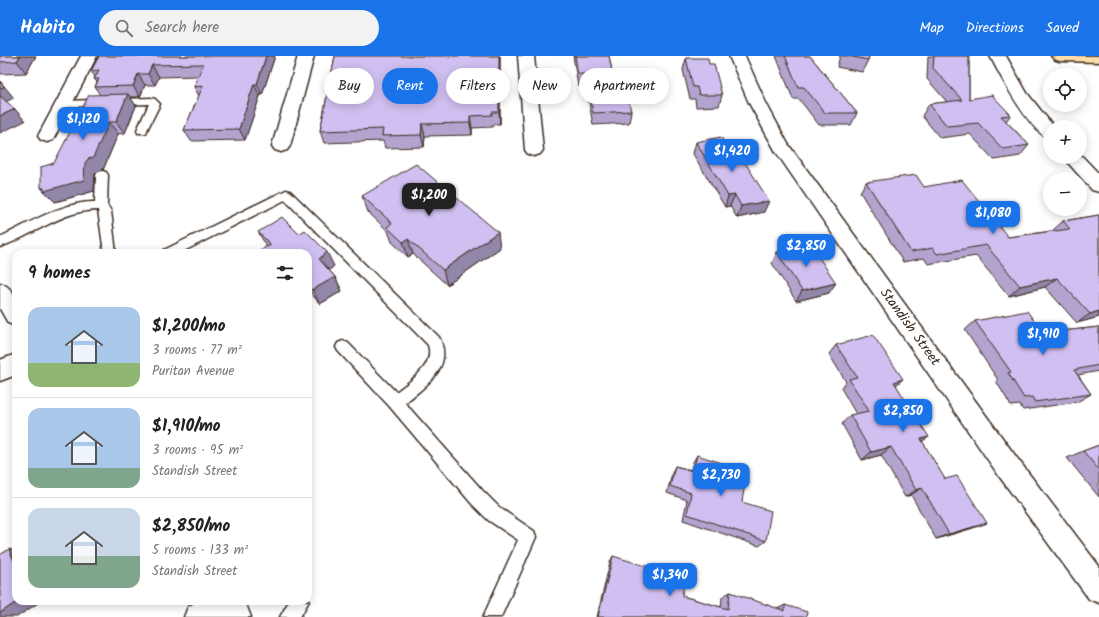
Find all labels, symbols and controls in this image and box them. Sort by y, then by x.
search box [99,10,379,46]
text: Habito [20,13,75,43]
text: Search here [145,16,219,40]
icon: search [113,17,135,39]
text: Map [919,17,944,39]
text: Directions [966,17,1024,39]
text: Saved [1046,17,1079,39]
chip: Buy [324,68,374,104]
chip: Rent [382,68,438,104]
chip: Filters [446,68,510,104]
chip: New [518,68,571,104]
chip: Apartment [579,68,669,104]
map controls [1043,68,1087,216]
button: locate [1043,68,1087,112]
pin: $1,120 [50,107,116,141]
text: $1,120 [66,109,100,130]
button: + [1043,120,1087,164]
pin: $1,420 [699,139,765,173]
text: $1,420 [714,141,750,162]
button: − [1043,172,1087,216]
pin: $1,200 [396,183,462,217]
text: $1,200 [411,185,447,206]
pin: $1,080 [960,201,1026,235]
text: $1,080 [975,203,1011,224]
pin: $2,850 [773,234,839,268]
text: $2,850 [786,236,826,257]
text: 9 homes [28,260,91,287]
icon: filters [274,262,296,284]
street label: Standish Street [874,283,946,371]
text: $1,200/mo [152,313,225,340]
pin: $1,910 [1010,322,1076,356]
icon: home [60,323,108,371]
text: $1,910 [1027,324,1059,345]
text: 3 rooms · 77 m² [152,340,242,361]
text: Puritan Avenue [152,361,234,382]
pin: $2,850 [870,399,936,433]
text: $2,850 [883,401,923,422]
text: $1,910/mo [152,413,221,440]
icon: home [60,424,108,472]
text: 3 rooms · 95 m² [152,440,243,461]
text: Standish Street [152,461,237,482]
pin: $2,730 [688,463,754,497]
text: $2,730 [702,465,740,486]
text: $2,850/mo [152,513,230,540]
icon: home [60,524,108,572]
text: 5 rooms · 133 m² [152,540,248,561]
text: Standish Street [152,561,237,582]
pin: $1,340 [637,563,703,597]
text: $1,340 [652,565,688,586]

